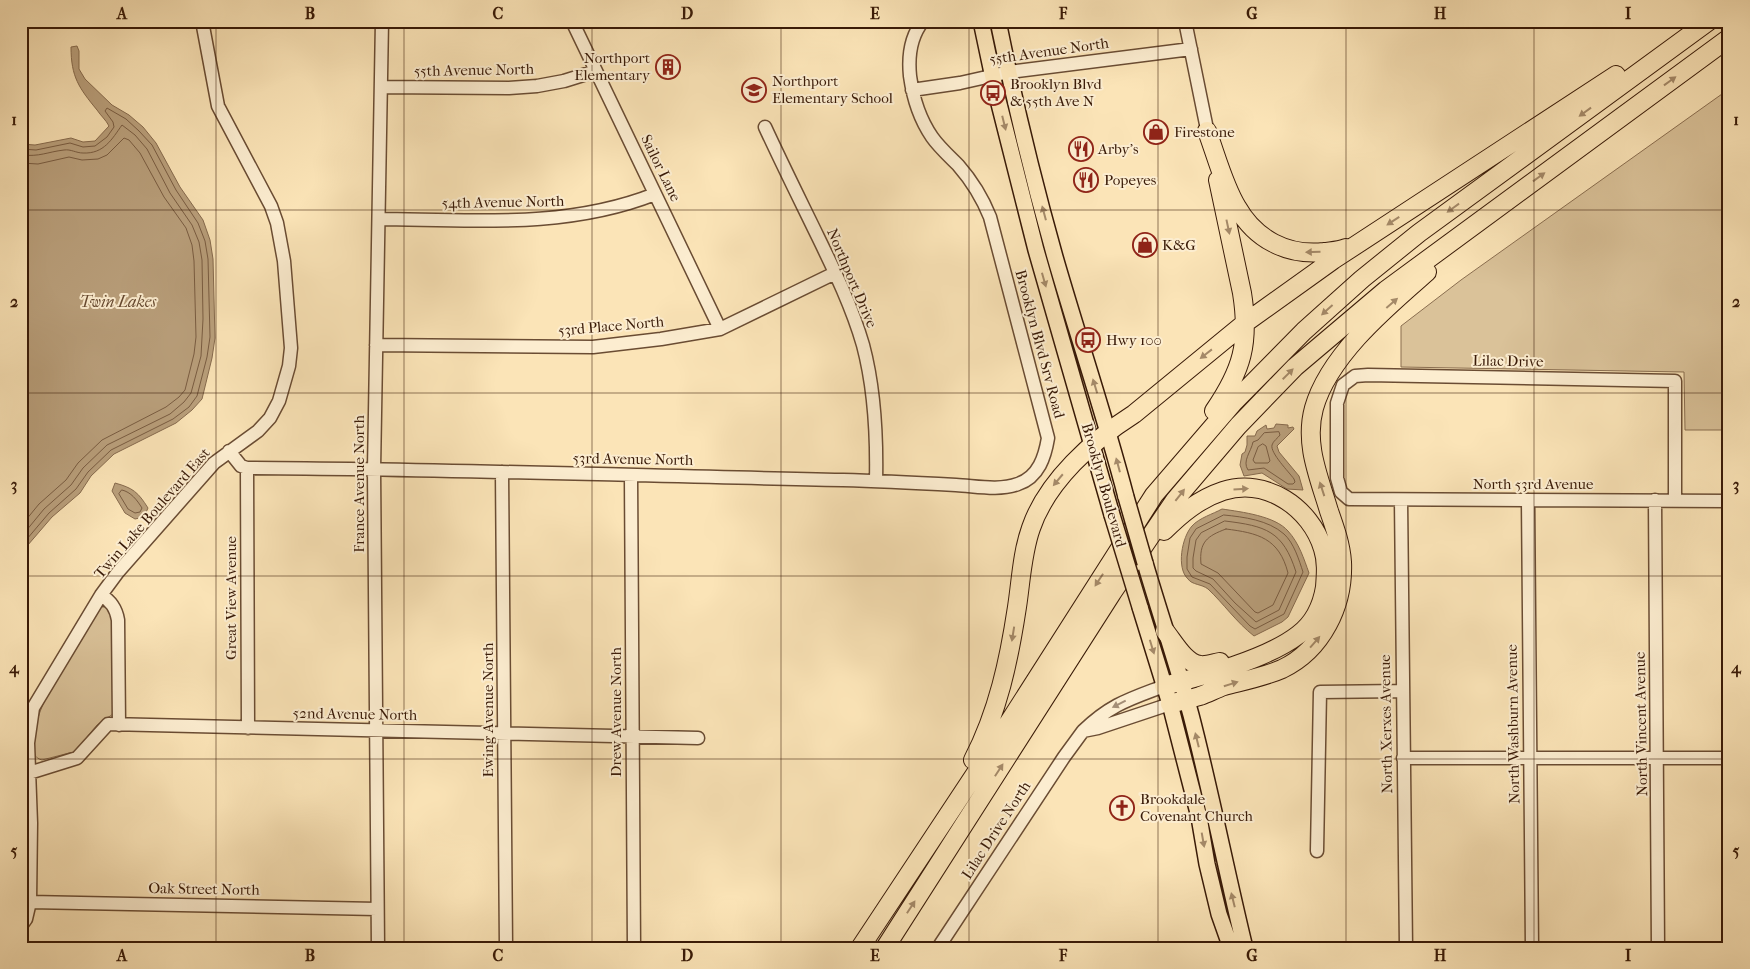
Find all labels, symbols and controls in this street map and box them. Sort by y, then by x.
text: A [116,4,128,23]
text: B [305,4,315,23]
text: C [493,4,504,23]
text: D [681,4,693,23]
text: E [870,4,880,23]
text: F [1058,4,1068,23]
text: G [1246,4,1258,23]
text: H [1434,4,1447,23]
text: I [1625,4,1632,23]
street label: 55th Avenue North [988,34,1110,68]
place label: Northport Elementary [574,49,651,84]
building icon: Northport Elementary [655,54,681,80]
street label: 55th Avenue North [414,60,535,80]
place label: Northport Elementary School [772,72,893,107]
place label: Brooklyn Blvd & 55th Ave N [1010,75,1102,110]
one-way arrow [1664,76,1677,86]
school or university icon: Northport Elementary School [741,77,767,103]
bus stop icon: Brooklyn Blvd & 55th Ave N [980,80,1006,106]
one-way arrow [1578,107,1591,117]
text: 1 [11,110,17,129]
text: 1 [1733,110,1739,129]
one-way arrow [1000,115,1008,130]
shop icon: Firestone [1143,119,1169,145]
place label: Firestone [1174,123,1235,141]
street label: Sailor Lane [637,132,685,205]
restaurant icon: Arby's [1068,136,1094,162]
place label: Arby's [1097,140,1139,158]
restaurant icon: Popeyes [1073,167,1099,193]
place label: Popeyes [1104,171,1157,189]
one-way arrow [1532,172,1546,182]
street label: 54th Avenue North [441,192,565,212]
one-way arrow [1447,202,1460,213]
one-way arrow [1040,206,1048,221]
one-way arrow [1387,216,1400,226]
one-way arrow [1224,220,1232,236]
street label: Northport Drive [823,226,881,331]
shop icon: K&G [1132,232,1158,258]
place label: K&G [1162,236,1196,254]
one-way arrow [1305,249,1321,257]
street label: Brooklyn Blvd Srv Road [1011,268,1069,421]
one-way arrow [1041,273,1049,288]
text: 2 [10,292,18,311]
water label: Twin Lakes [80,292,157,311]
text: 2 [1732,292,1740,311]
one-way arrow [1385,297,1397,309]
one-way arrow [1320,304,1333,315]
street label: 53rd Place North [557,312,665,340]
bus stop icon: Hwy 100 [1075,327,1101,353]
place label: Hwy 100 [1106,331,1162,349]
one-way arrow [1200,348,1213,359]
street label: Lilac Drive [1472,351,1544,371]
one-way arrow [1282,369,1294,381]
one-way arrow [1090,378,1098,393]
street label: France Avenue North [350,415,368,553]
street label: Brooklyn Boulevard [1078,421,1131,550]
street label: Twin Lake Boulevard East [90,443,214,582]
street label: 53rd Avenue North [573,449,694,469]
one-way arrow [1114,457,1122,472]
one-way arrow [1052,474,1063,487]
text: 3 [11,475,17,495]
street label: North 53rd Avenue [1473,475,1594,493]
text: 3 [1733,475,1739,495]
one-way arrow [1318,482,1326,497]
one-way arrow [1233,484,1249,492]
one-way arrow [1174,489,1185,502]
street label: Great View Avenue [222,535,240,660]
one-way arrow [1095,574,1104,587]
one-way arrow [1009,626,1017,642]
one-way arrow [1310,636,1321,649]
one-way arrow [1149,639,1157,654]
street label: Ewing Avenue North [479,642,497,777]
street label: North Washburn Avenue [1503,644,1523,804]
street label: Drew Avenue North [607,646,625,777]
street label: North Vincent Avenue [1631,651,1651,796]
street label: North Xerxes Avenue [1376,654,1396,794]
text: 4 [8,658,20,678]
text: 4 [1730,658,1742,678]
one-way arrow [1224,680,1239,688]
one-way arrow [1112,700,1126,708]
street label: 52nd Avenue North [293,704,418,724]
one-way arrow [1193,733,1201,748]
one-way arrow [994,763,1004,776]
street label: Lilac Drive North [958,777,1035,882]
place label: Brookdale Covenant Church [1140,790,1254,825]
church icon: Brookdale Covenant Church [1109,795,1135,821]
one-way arrow [1199,832,1207,848]
text: 5 [11,841,18,860]
text: 5 [1733,841,1740,860]
street label: Oak Street North [148,879,260,899]
one-way arrow [1229,893,1237,908]
one-way arrow [907,900,916,913]
text: A [116,946,128,965]
text: B [305,946,315,965]
text: C [493,946,504,965]
text: D [681,946,693,965]
text: E [870,946,880,965]
text: F [1058,946,1068,965]
text: G [1246,946,1258,965]
text: H [1434,946,1447,965]
text: I [1625,946,1632,965]

